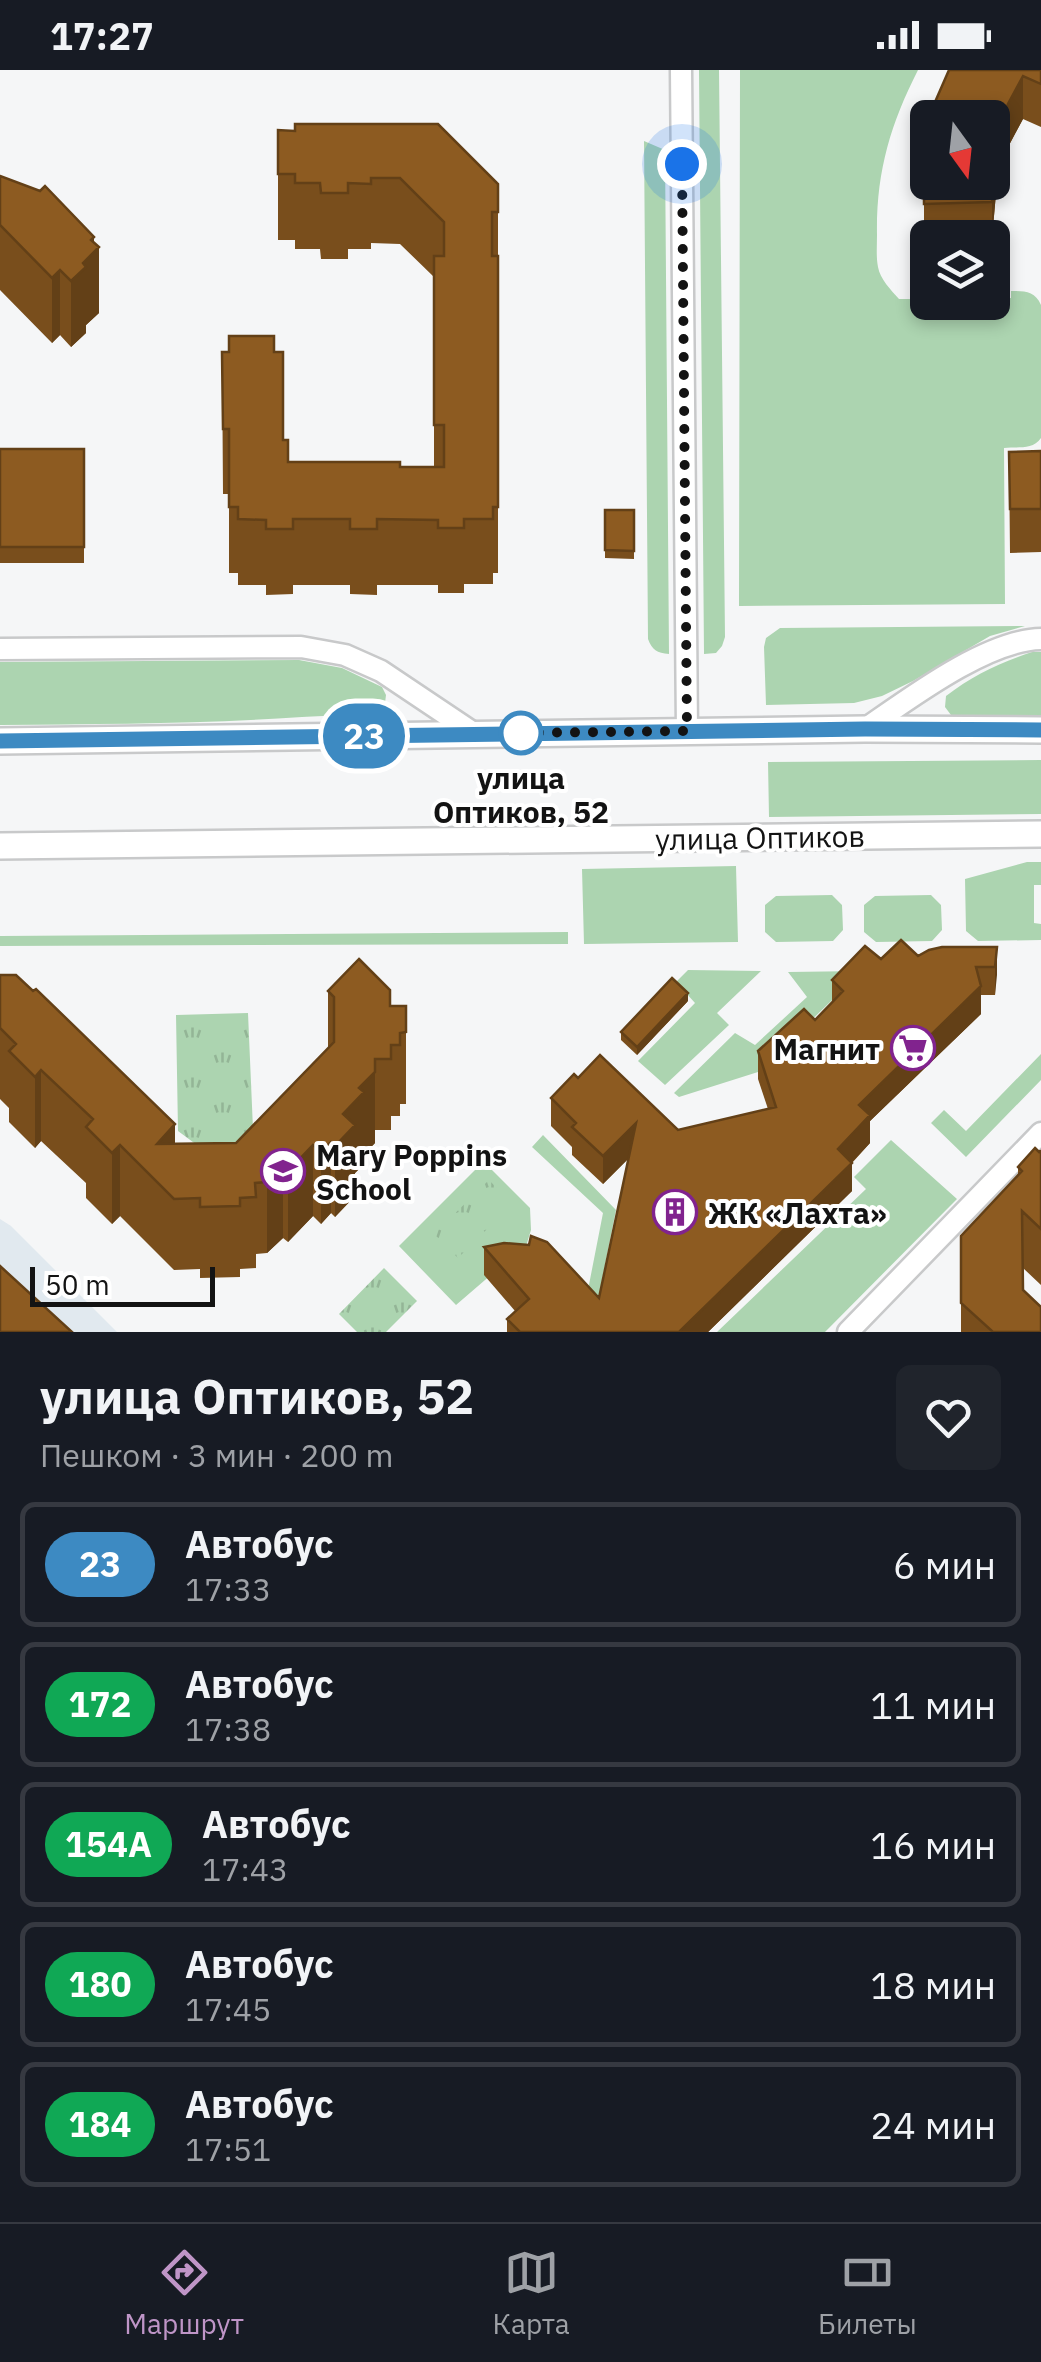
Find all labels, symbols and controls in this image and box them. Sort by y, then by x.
text: 17:27 [50,11,154,60]
north arrow [910,100,1010,200]
map controls [910,100,1010,320]
your location [657,139,707,189]
button: layers [910,220,1010,320]
line badge: 23 [319,704,409,768]
marker: улица Оптиков, 52 [500,712,542,754]
text: 23 [343,713,385,759]
place label: улица Оптиков, 52 [433,758,609,831]
street label: улица Оптиков [655,816,865,858]
supermarket icon: Магнит [890,1025,936,1071]
place label: Магнит [774,1029,880,1068]
place label: Mary Poppins School [316,1135,507,1208]
school or university icon: Mary Poppins School [260,1148,306,1194]
building icon: ЖК «Лахта» [652,1189,698,1235]
place label: ЖК «Лахта» [708,1193,887,1232]
scale bar [30,1262,215,1306]
text: 50 m [45,1266,110,1303]
text: улица Оптиков, 52 [40,1365,474,1427]
button: heart [896,1365,1001,1470]
text: Пешком · 3 мин · 200 m [40,1434,393,1476]
text: Автобус [185,1519,334,1568]
text: 6 мин [893,1540,996,1589]
text: 23 [79,1541,121,1587]
text: 17:33 [185,1568,271,1610]
text: Автобус [185,1659,334,1708]
text: 11 мин [870,1680,996,1729]
text: 172 [68,1681,132,1727]
text: 17:38 [185,1708,271,1750]
text: Автобус [202,1799,351,1848]
text: 16 мин [870,1820,996,1869]
text: 154А [65,1821,152,1867]
text: 17:43 [202,1848,288,1890]
text: Автобус [185,1939,334,1988]
text: 18 мин [870,1960,996,2009]
text: 180 [68,1961,132,2007]
text: 17:45 [185,1988,271,2030]
text: Автобус [185,2079,334,2128]
text: 24 мин [870,2100,996,2149]
text: 184 [68,2101,132,2147]
text: 17:51 [185,2128,271,2170]
tab: Маршрут [124,2245,244,2342]
tab: Карта [493,2245,570,2342]
tab: Билеты [818,2245,917,2342]

